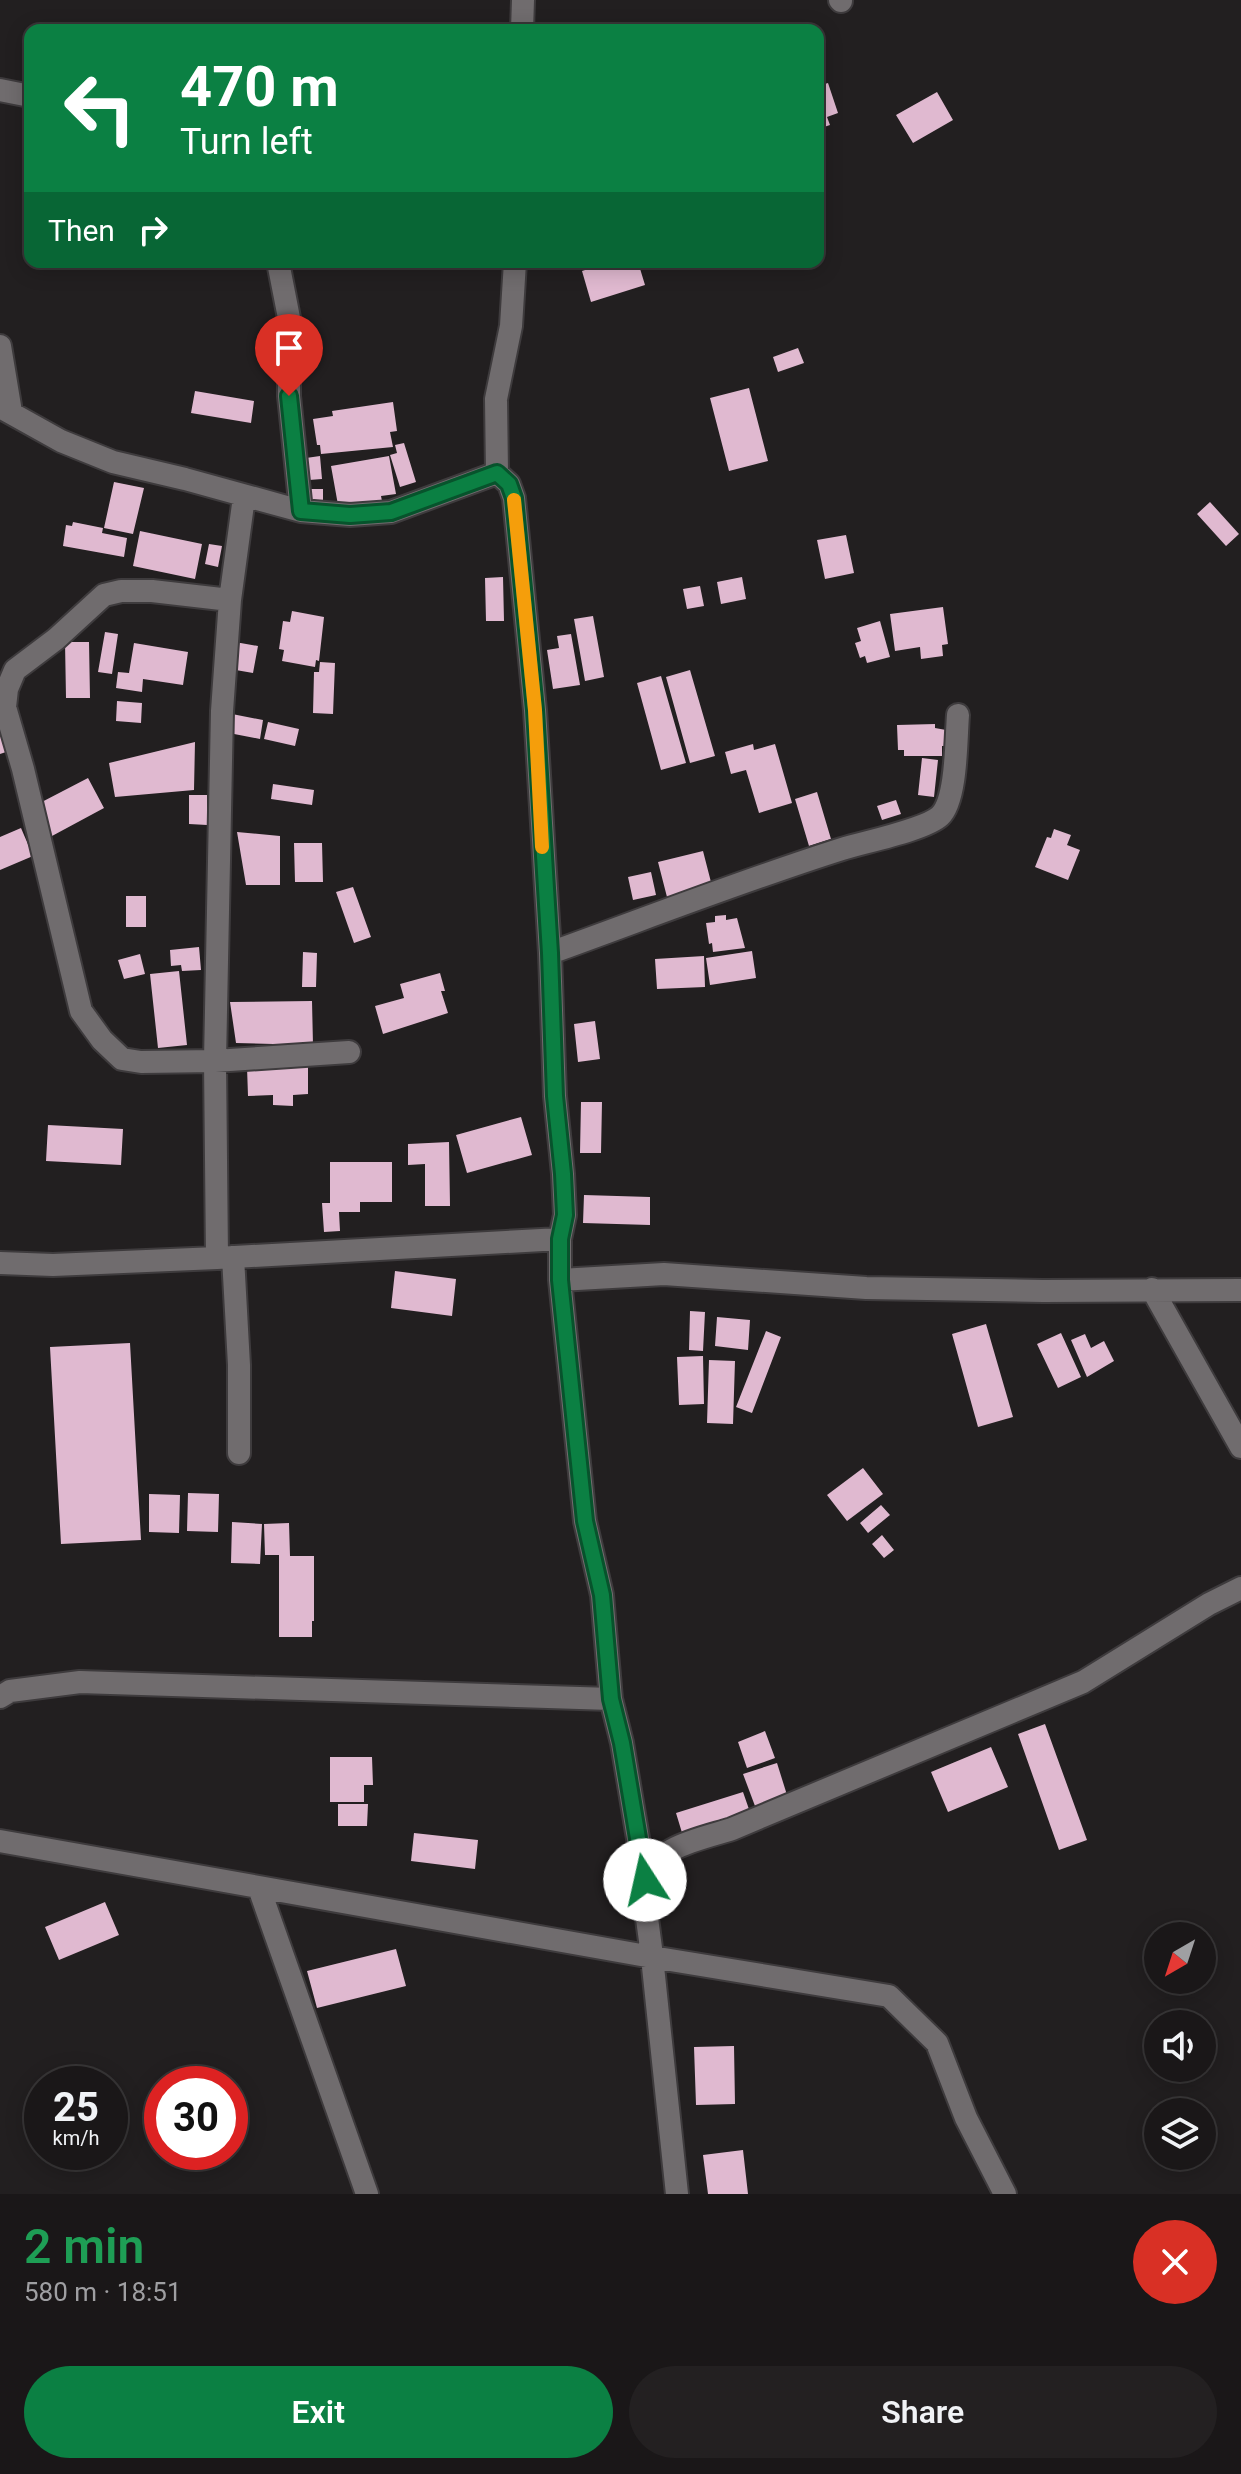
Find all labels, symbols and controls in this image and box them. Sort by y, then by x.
text: 470 m [180,54,339,120]
icon: left [48,56,152,160]
text: Turn left [180,121,313,163]
icon: right [131,208,175,252]
text: Then [48,213,115,248]
pin [255,314,323,396]
icon: arrive [267,326,311,370]
position arrow [603,1838,687,1922]
north arrow [1144,1922,1216,1994]
map controls [1144,1922,1216,2170]
button: sound [1144,2010,1216,2082]
speed limit sign: 30 [144,2066,248,2170]
text: 25 [53,2084,99,2131]
button: layers [1144,2098,1216,2170]
text: km/h [53,2126,99,2150]
text: 2 min [24,2218,144,2275]
button: close [1133,2220,1217,2304]
text: 580 m · 18:51 [24,2277,182,2307]
button: Exit [24,2366,613,2458]
button: Share [629,2366,1217,2458]

